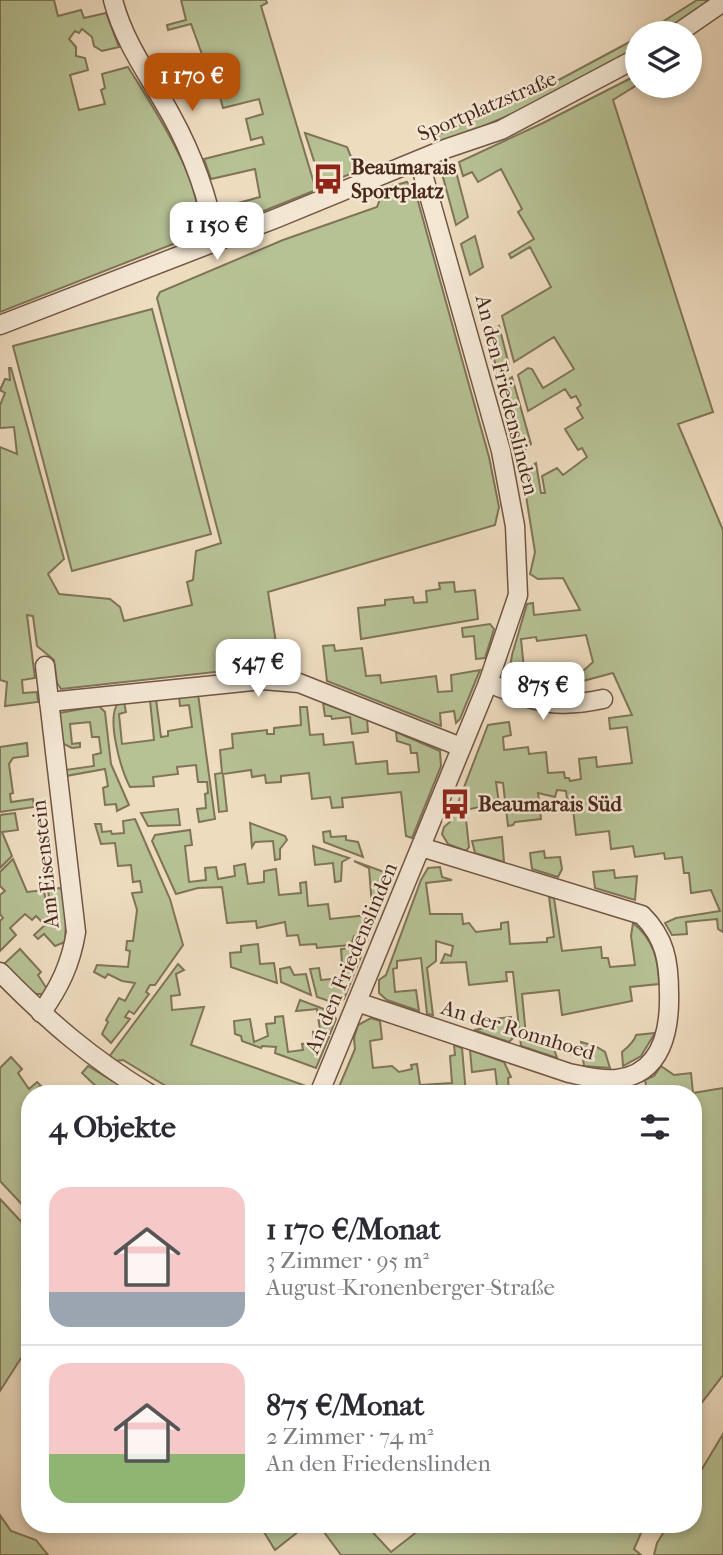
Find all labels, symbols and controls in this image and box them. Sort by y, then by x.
map controls [625,21,702,98]
button: layers [625,21,702,98]
pin: 1 170 € [127,54,257,113]
text: 1 170 € [160,62,224,89]
street label: Sportplatzstraße [414,66,560,146]
place label: Beaumarais Sportplatz [351,155,457,203]
bus stop icon: Beaumarais Sportplatz [311,162,345,196]
pin: 1 150 € [152,202,282,262]
text: 1 150 € [186,211,248,238]
street label: An den Friedenslinden [470,292,543,497]
pin: 547 € [209,640,307,699]
text: 547 € [232,648,284,675]
pin: 875 € [494,662,592,722]
text: 875 € [517,671,569,698]
bus stop icon: Beaumarais Süd [438,787,472,821]
place label: Beaumarais Süd [478,792,622,816]
street label: Am Eisenstein [26,799,64,930]
street label: An den Friedenslinden [299,859,402,1058]
street label: An der Ronnhoed [437,995,598,1065]
icon: filters [636,1108,674,1146]
text: 4 Objekte [49,1110,176,1145]
text: 1 170 €/Monat [266,1212,440,1247]
icon: home [105,1215,189,1299]
text: 3 Zimmer · 95 m² [266,1247,429,1274]
text: August-Kronenberger-Straße [266,1274,555,1301]
text: 875 €/Monat [266,1388,424,1423]
icon: home [105,1391,189,1475]
text: 2 Zimmer · 74 m² [266,1423,434,1450]
text: An den Friedenslinden [266,1450,491,1477]

